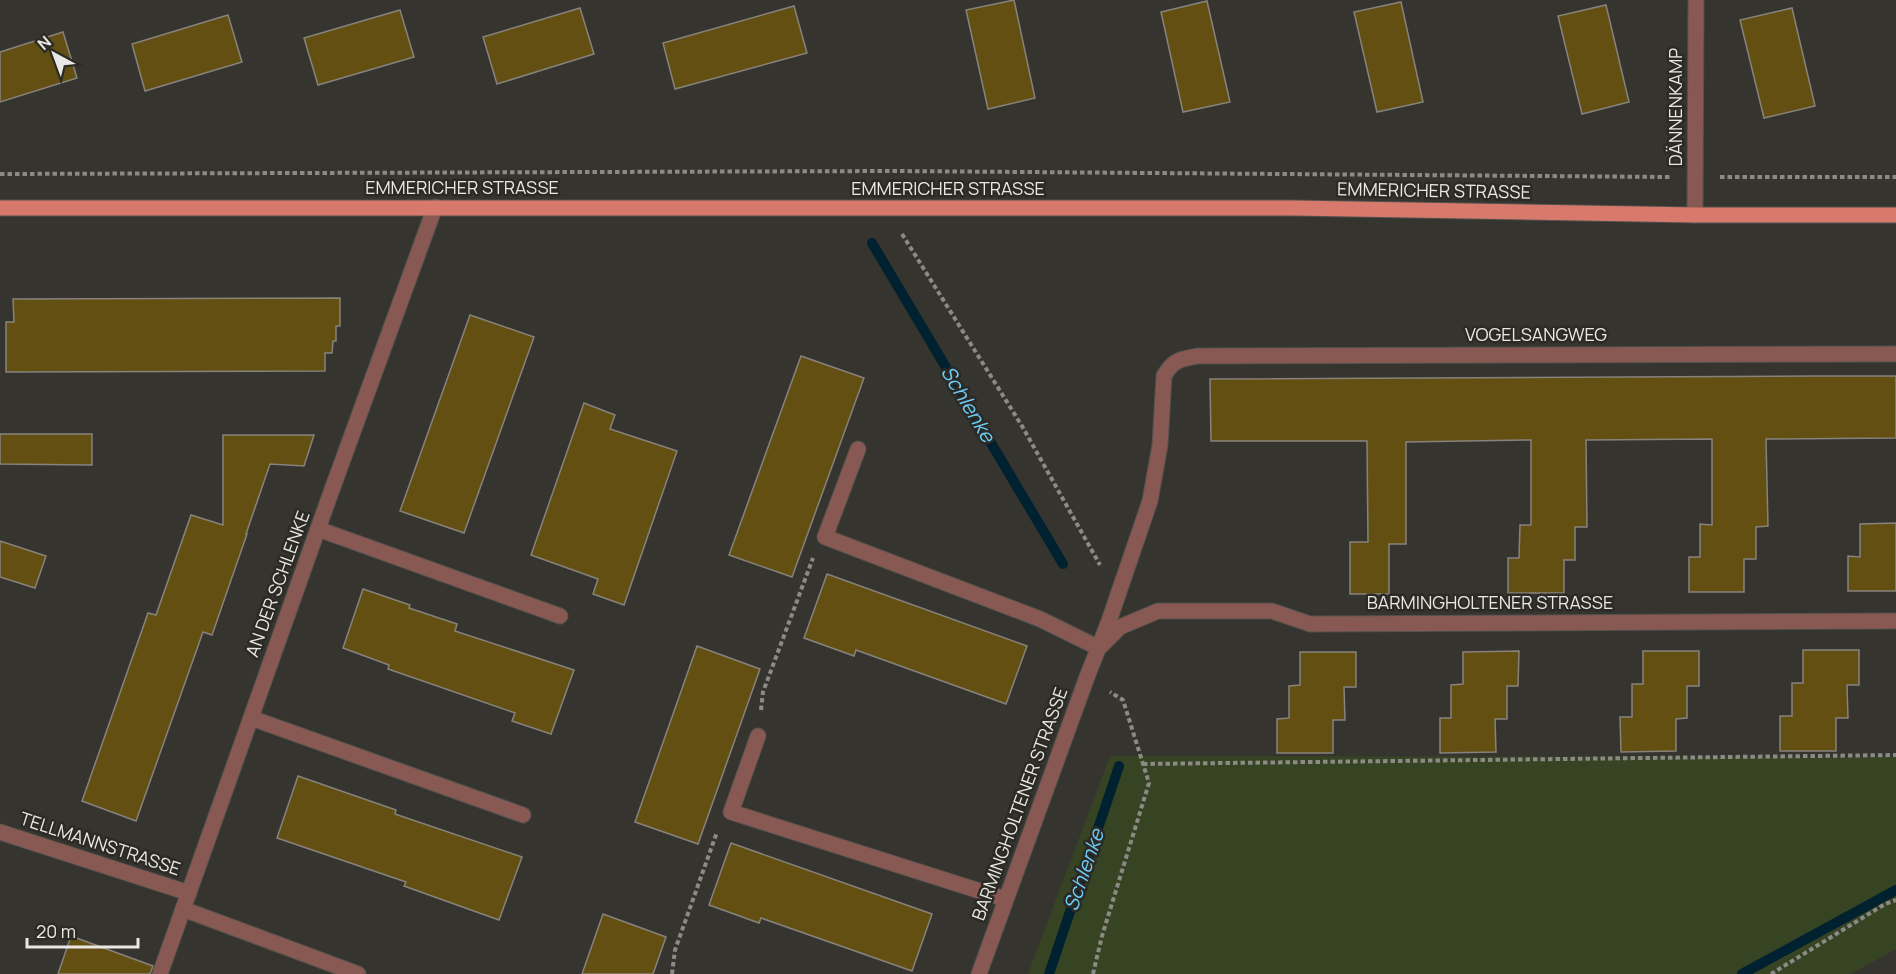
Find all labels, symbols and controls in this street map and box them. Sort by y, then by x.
north arrow [24,24,84,84]
text: N [33,31,56,55]
street label: DÄNNENKAMP [1663,48,1687,166]
street label: EMMERICHER STRASSE [365,175,559,199]
street label: EMMERICHER STRASSE [851,176,1045,200]
street label: EMMERICHER STRASSE [1337,176,1531,204]
street label: VOGELSANGWEG [1465,322,1607,346]
water label: Schlenke [935,361,1002,448]
street label: AN DER SCHLENKE [240,507,315,660]
street label: BARMINGHOLTENER STRASSE [1367,590,1613,614]
street label: BARMINGHOLTENER STRASSE [966,684,1072,924]
street label: TELLMANNSTRASSE [17,806,184,880]
water label: Schlenke [1057,824,1110,914]
scale bar [27,911,138,949]
text: 20 m [36,919,76,943]

